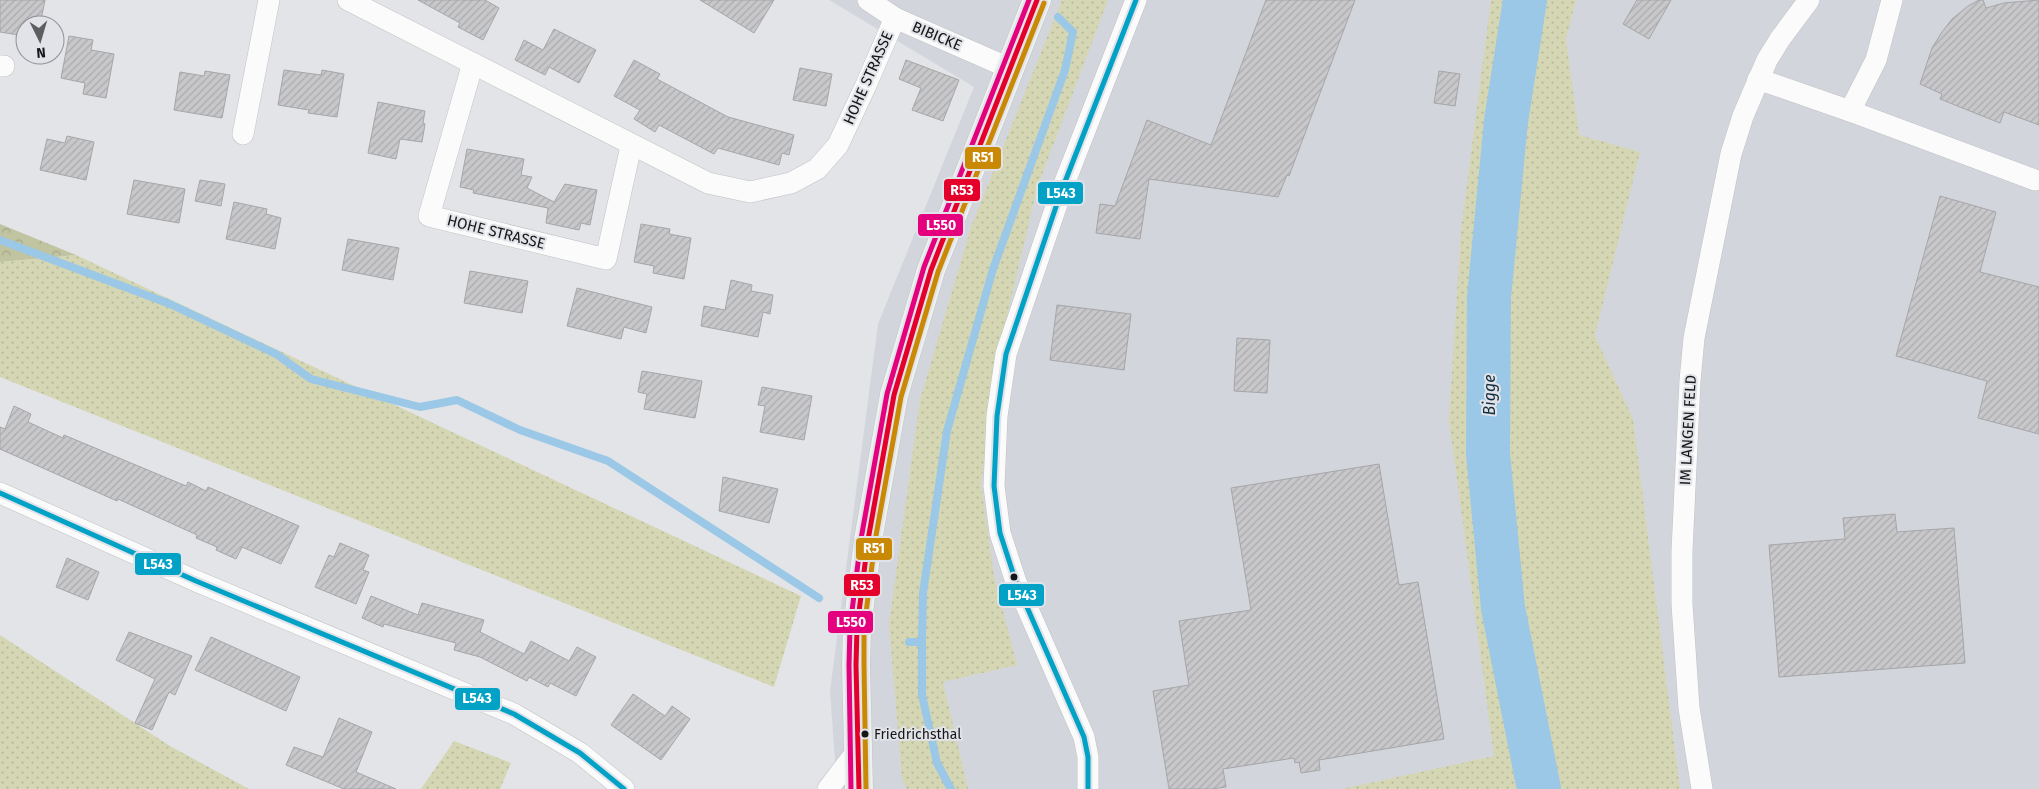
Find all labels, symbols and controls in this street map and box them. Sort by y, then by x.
north arrow [15,15,65,65]
street label: BIBICKE [909,17,965,55]
street label: HOHE STRASSE [839,29,897,127]
text: N [36,44,46,61]
line badge: R51 [964,146,1002,170]
text: R51 [972,149,994,166]
line badge: R53 [943,178,981,202]
line badge: L543 [1037,181,1084,205]
text: R53 [950,182,974,199]
text: L543 [1046,185,1076,202]
street label: HOHE STRASSE [445,211,547,253]
line badge: L550 [917,213,964,237]
text: L550 [926,217,956,234]
street label: IM LANGEN FELD [1676,374,1700,486]
water label: Bigge [1480,375,1499,415]
line badge: R51 [855,537,893,561]
text: R51 [863,540,885,557]
line badge: L543 [134,552,182,576]
text: L543 [143,556,173,573]
unlabelled marker [1009,572,1019,582]
line badge: R53 [843,573,881,597]
text: R53 [850,577,874,594]
line badge: L543 [998,583,1045,607]
text: L543 [1007,587,1037,604]
line badge: L550 [827,610,874,634]
text: L550 [836,614,866,631]
line badge: L543 [454,687,501,711]
text: L543 [462,690,492,707]
place label: Friedrichsthal [874,726,961,743]
marker: Friedrichsthal [860,729,870,739]

